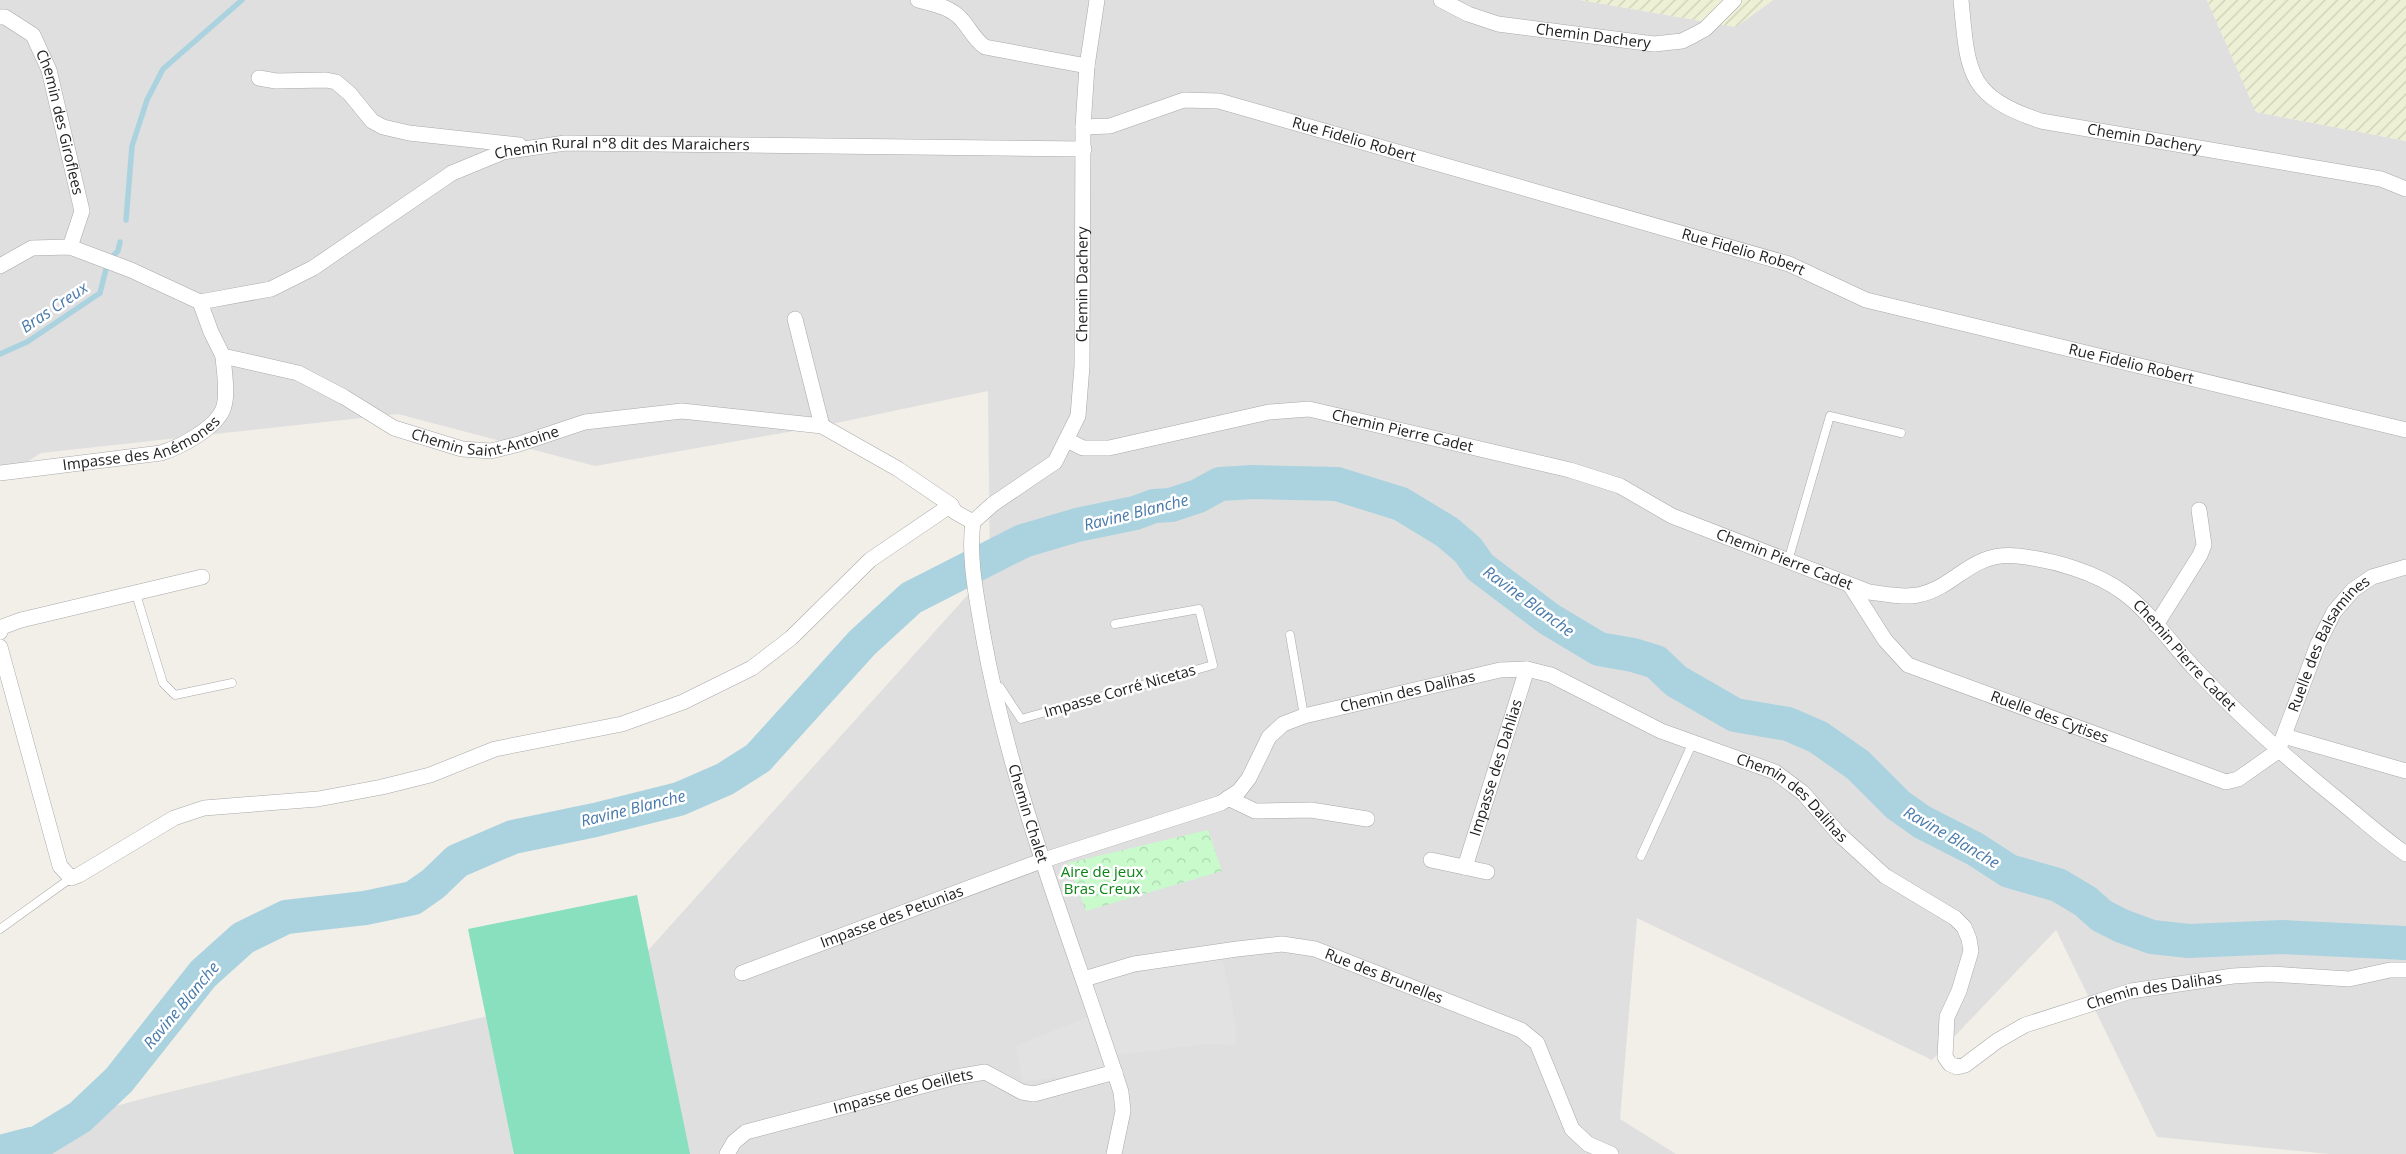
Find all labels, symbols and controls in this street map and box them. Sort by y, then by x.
street label: Chemin Dachery [1535,18,1652,53]
street label: Chemin des Giroflees [32,46,89,197]
street label: Rue Fidelio Robert [1290,111,1419,166]
street label: Chemin Dachery [2086,118,2204,157]
street label: Chemin Rural n°8 dit des Maraichers [491,132,750,164]
street label: Rue Fidelio Robert [1680,223,1809,279]
street label: Chemin Dachery [1071,226,1092,342]
water label: Bras Creux [16,276,93,338]
street label: Rue Fidelio Robert [2067,338,2196,388]
street label: Chemin Pierre Cadet [1330,404,1475,456]
street label: Impasse des Anémones [61,411,224,474]
street label: Chemin Saint-Antoine [409,420,561,461]
water label: Ravine Blanche [1081,488,1191,536]
street label: Chemin Pierre Cadet [1714,523,1856,594]
water label: Ravine Blanche [1479,561,1579,641]
street label: Ruelle des Balsamines [2282,571,2373,715]
street label: Chemin Pierre Cadet [2129,594,2241,715]
street label: Impasse Corré Nicetas [1042,659,1198,721]
street label: Chemin des Dalihas [1338,665,1477,716]
street label: Ruelle des Cytises [1988,685,2112,747]
street label: Impasse des Dahlias [1464,696,1526,838]
street label: Chemin des Dalihas [1734,748,1852,846]
street label: Chemin Chalet [1004,761,1054,865]
water label: Ravine Blanche [578,784,688,832]
water label: Ravine Blanche [1900,801,2004,873]
park label: Aire de jeux Bras Creux [1061,861,1143,898]
street label: Impasse des Petunias [817,880,966,952]
street label: Rue des Brunelles [1322,943,1446,1007]
water label: Ravine Blanche [138,957,224,1053]
street label: Chemin des Dalihas [2084,967,2223,1014]
street label: Impasse des Oeillets [831,1063,974,1118]

